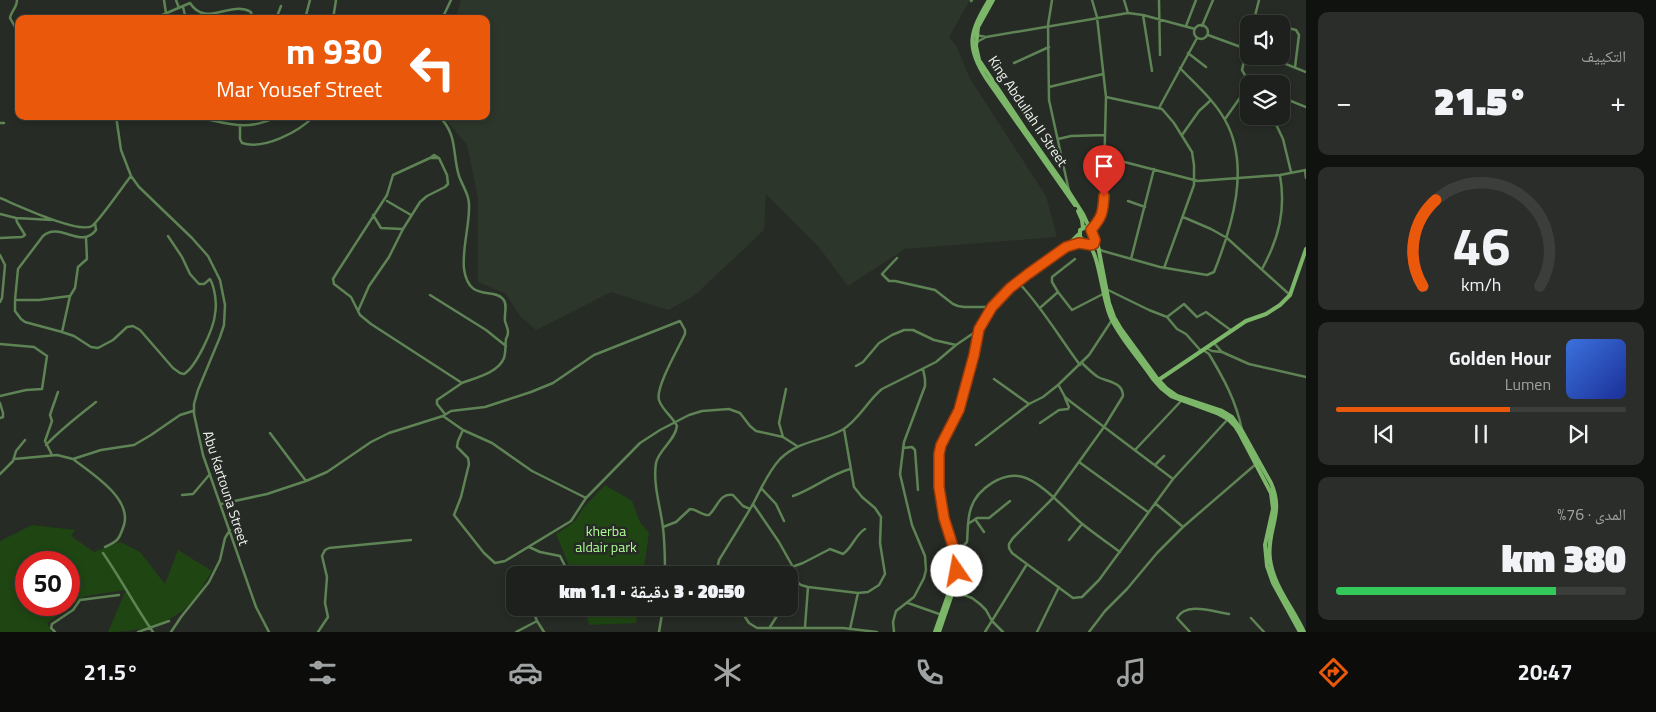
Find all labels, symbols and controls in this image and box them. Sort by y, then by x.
map controls [1240,15,1290,125]
button: sound [1240,15,1290,65]
text: 930 m [286,24,382,78]
icon: left [400,35,465,100]
text: التكييف [1581,44,1626,68]
street label: King Abdullah II Street [983,51,1073,170]
text: Mar Yousef Street [216,72,382,106]
text: 21.5° [1434,72,1528,130]
button: layers [1240,75,1290,125]
text: − [1336,80,1352,123]
text: + [1610,80,1626,123]
pin [1083,145,1125,196]
icon: arrive [1090,152,1118,180]
text: 46 [1452,206,1510,285]
text: km/h [1461,271,1501,298]
text: Golden Hour [1449,343,1551,372]
text: Lumen [1505,372,1551,396]
icon: previous [1370,420,1398,448]
icon: pause [1467,420,1495,448]
icon: next [1564,420,1592,448]
street label: Abu Kartouna Street [198,428,255,548]
text: المدى · 76% [1557,502,1626,526]
park label: kherba aldair park [575,520,637,557]
text: 380 km [1501,529,1626,587]
position arrow [930,544,982,596]
speed limit sign: 50 [15,551,80,616]
text: 20:50 · 3 دقيقة · 1.1 km [559,576,745,605]
text: 21.5° [84,655,138,689]
icon: filters [305,655,340,690]
icon: car [508,655,543,690]
icon: climate [710,655,745,690]
icon: phone [912,655,947,690]
icon: music [1114,655,1149,690]
icon: directions [1316,655,1351,690]
text: 20:47 [1518,655,1573,689]

